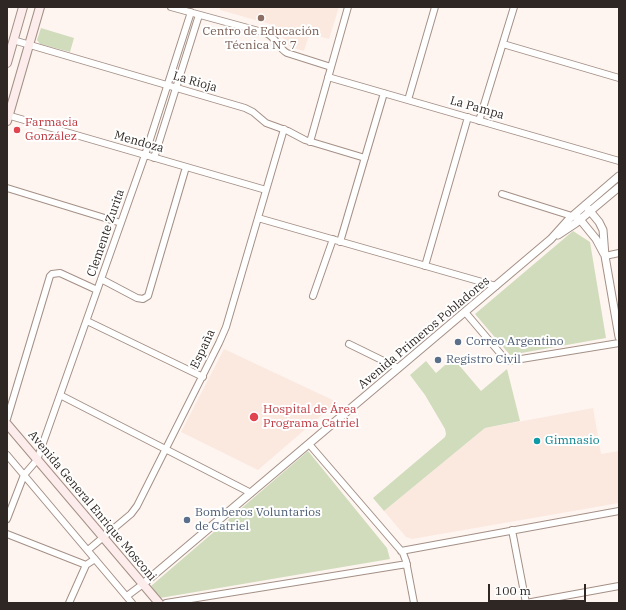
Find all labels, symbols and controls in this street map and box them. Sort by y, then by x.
marker: Centro de Educación Técnica N° 7 [256,13,266,23]
place label: Centro de Educación Técnica N° 7 [203,25,319,53]
street label: La Rioja [171,69,219,95]
street label: La Pampa [448,93,506,123]
place label: Farmacia González [25,116,78,144]
marker: Farmacia González [12,125,22,135]
street label: Mendoza [112,128,166,156]
street label: Clemente Zurita [84,187,128,279]
street label: Avenida Primeros Pobladores [355,274,493,392]
street label: España [188,327,218,371]
place label: Correo Argentino [466,335,564,349]
marker: Correo Argentino [453,337,463,347]
place label: Registro Civil [446,353,521,367]
marker: Registro Civil [433,355,443,365]
place label: Hospital de Área Programa Catriel [263,403,359,431]
marker: Hospital de Área Programa Catriel [248,411,260,423]
street label: Avenida General Enrique Mosconi [25,428,159,584]
place label: Gimnasio [545,434,599,448]
marker: Gimnasio [532,436,542,446]
place label: Bomberos Voluntarios de Catriel [195,506,321,534]
marker: Bomberos Voluntarios de Catriel [182,515,192,525]
scale bar [490,576,588,602]
text: 100 m [495,583,531,598]

